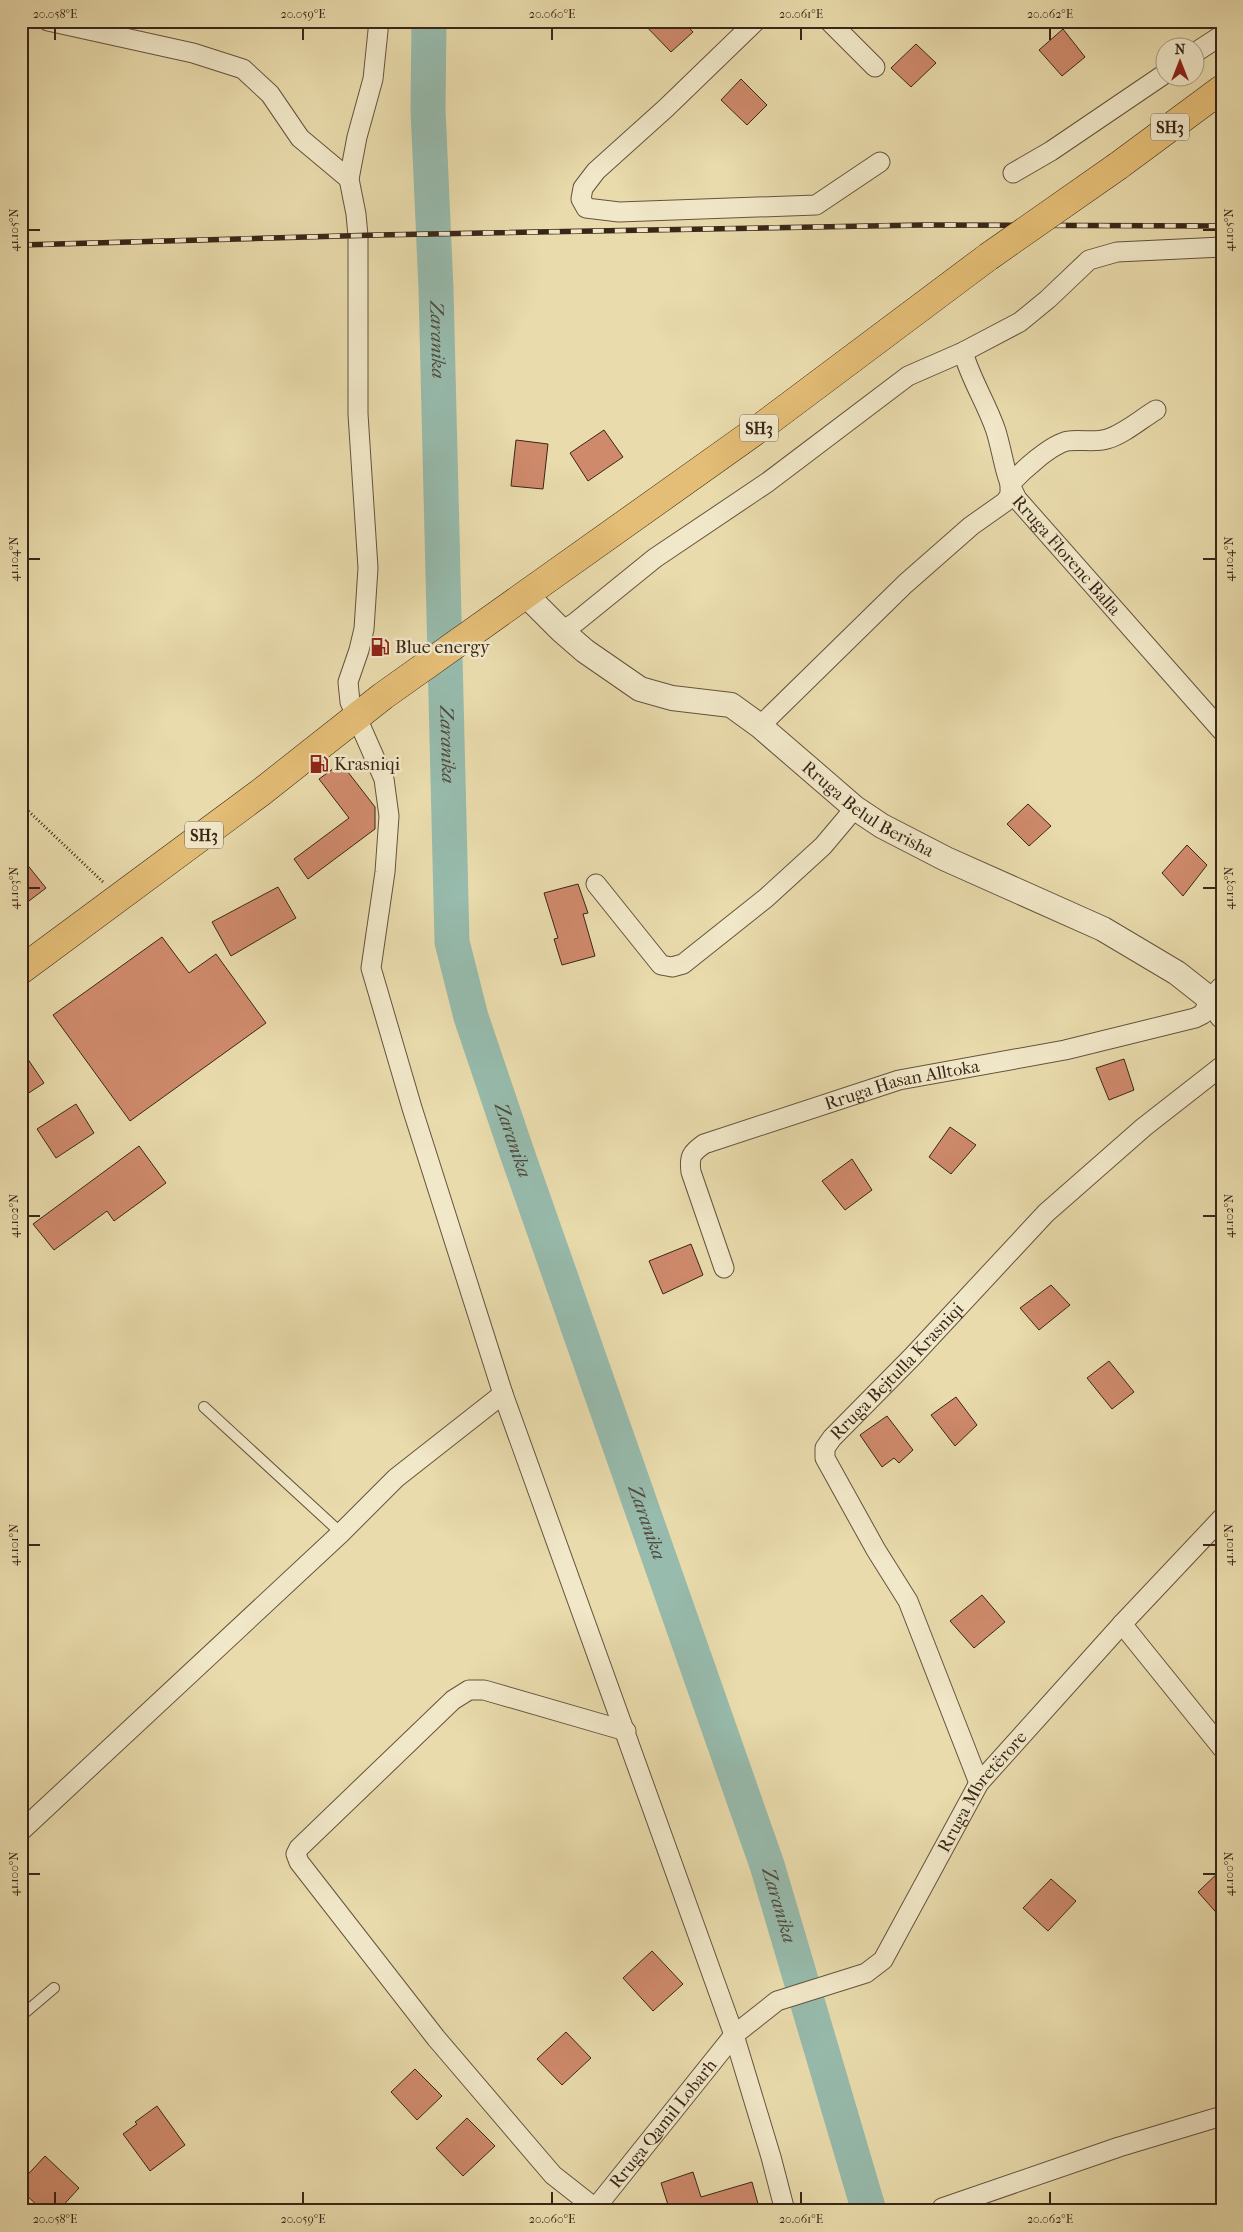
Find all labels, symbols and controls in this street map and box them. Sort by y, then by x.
text: 20.058°E [33,7,77,21]
text: 20.059°E [281,7,325,21]
text: 20.060°E [529,7,575,21]
text: 20.061°E [779,7,823,21]
text: 20.062°E [1027,7,1073,21]
north arrow [1156,38,1206,88]
text: N [1175,41,1186,58]
road number: SH3 [1151,114,1189,140]
text: 41.105°N [7,208,21,252]
text: 41.105°N [1222,208,1236,252]
water label: Zaranika [425,300,449,379]
road number: SH3 [740,414,778,442]
street label: Rruga Florenc Balla [1008,491,1126,620]
text: 41.104°N [7,537,21,581]
text: 41.104°N [1222,537,1236,581]
fuel station icon: Blue energy [369,636,391,658]
place label: Blue energy [395,637,491,658]
water label: Zaranika [435,705,459,784]
fuel station icon: Krasniqi [308,753,330,775]
place label: Krasniqi [334,754,401,775]
street label: Rruga Belul Berisha [798,757,938,862]
road number: SH3 [185,822,223,848]
text: 41.103°N [7,867,21,909]
text: 41.103°N [1222,867,1236,909]
street label: Rruga Hasan Alltoka [822,1055,982,1114]
water label: Zaranika [490,1099,536,1181]
text: 41.102°N [7,1194,21,1238]
text: 41.102°N [1222,1194,1236,1238]
street label: Rruga Bejtulla Krasniqi [826,1298,968,1444]
water label: Zaranika [623,1481,670,1563]
text: 41.101°N [7,1524,21,1566]
text: 41.101°N [1222,1524,1236,1566]
street label: Rruga Mbretërore [933,1727,1031,1856]
text: 41.100°N [7,1852,21,1896]
text: 41.100°N [1222,1852,1236,1896]
water label: Zaranika [757,1864,800,1946]
street label: Rruga Qamil Lobarh [605,2055,721,2192]
text: 20.058°E [33,2212,77,2226]
text: 20.059°E [281,2212,325,2226]
text: 20.060°E [529,2212,575,2226]
text: 20.061°E [779,2212,823,2226]
text: 20.062°E [1027,2212,1073,2226]

